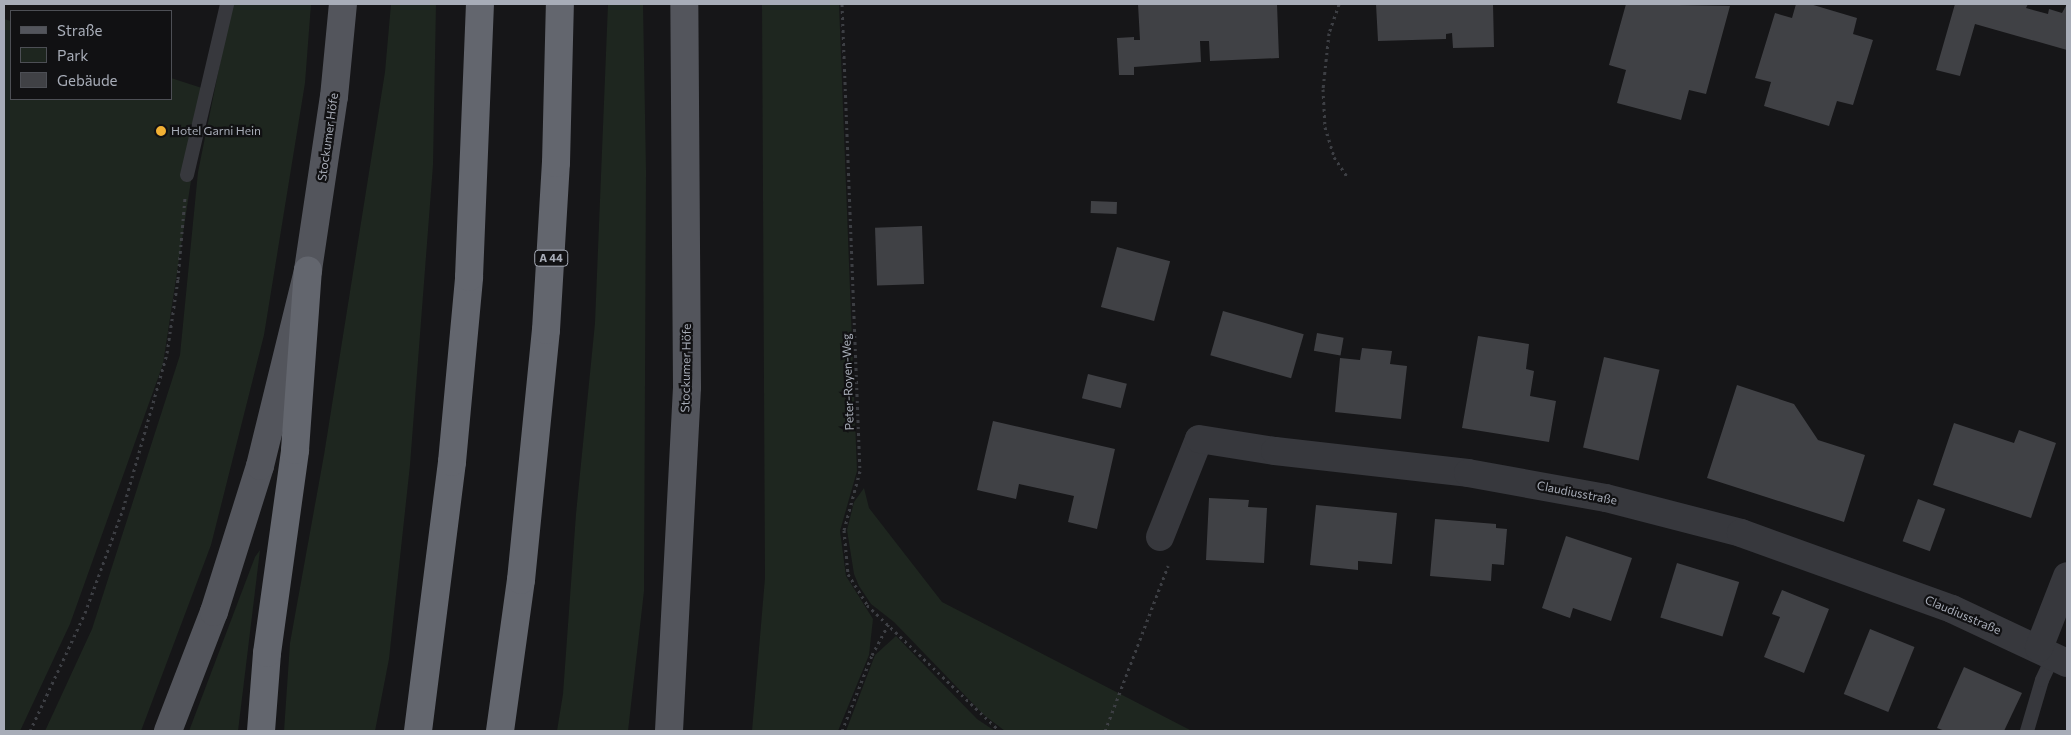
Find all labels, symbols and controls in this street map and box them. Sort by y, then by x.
legend [10,10,172,100]
text: Straße [57,21,103,39]
text: Park [57,46,88,64]
text: Gebäude [57,71,118,89]
street label: Stockumer Höfe [315,92,341,182]
place label: Hotel Garni Hein [171,124,261,138]
marker: Hotel Garni Hein [155,125,167,137]
road number: A 44 [534,250,568,266]
street label: Stockumer Höfe [678,323,694,413]
street label: Peter-Royen-Weg [839,333,857,431]
street label: Claudiusstraße [1536,478,1618,508]
street label: Claudiusstraße [1923,592,2003,638]

